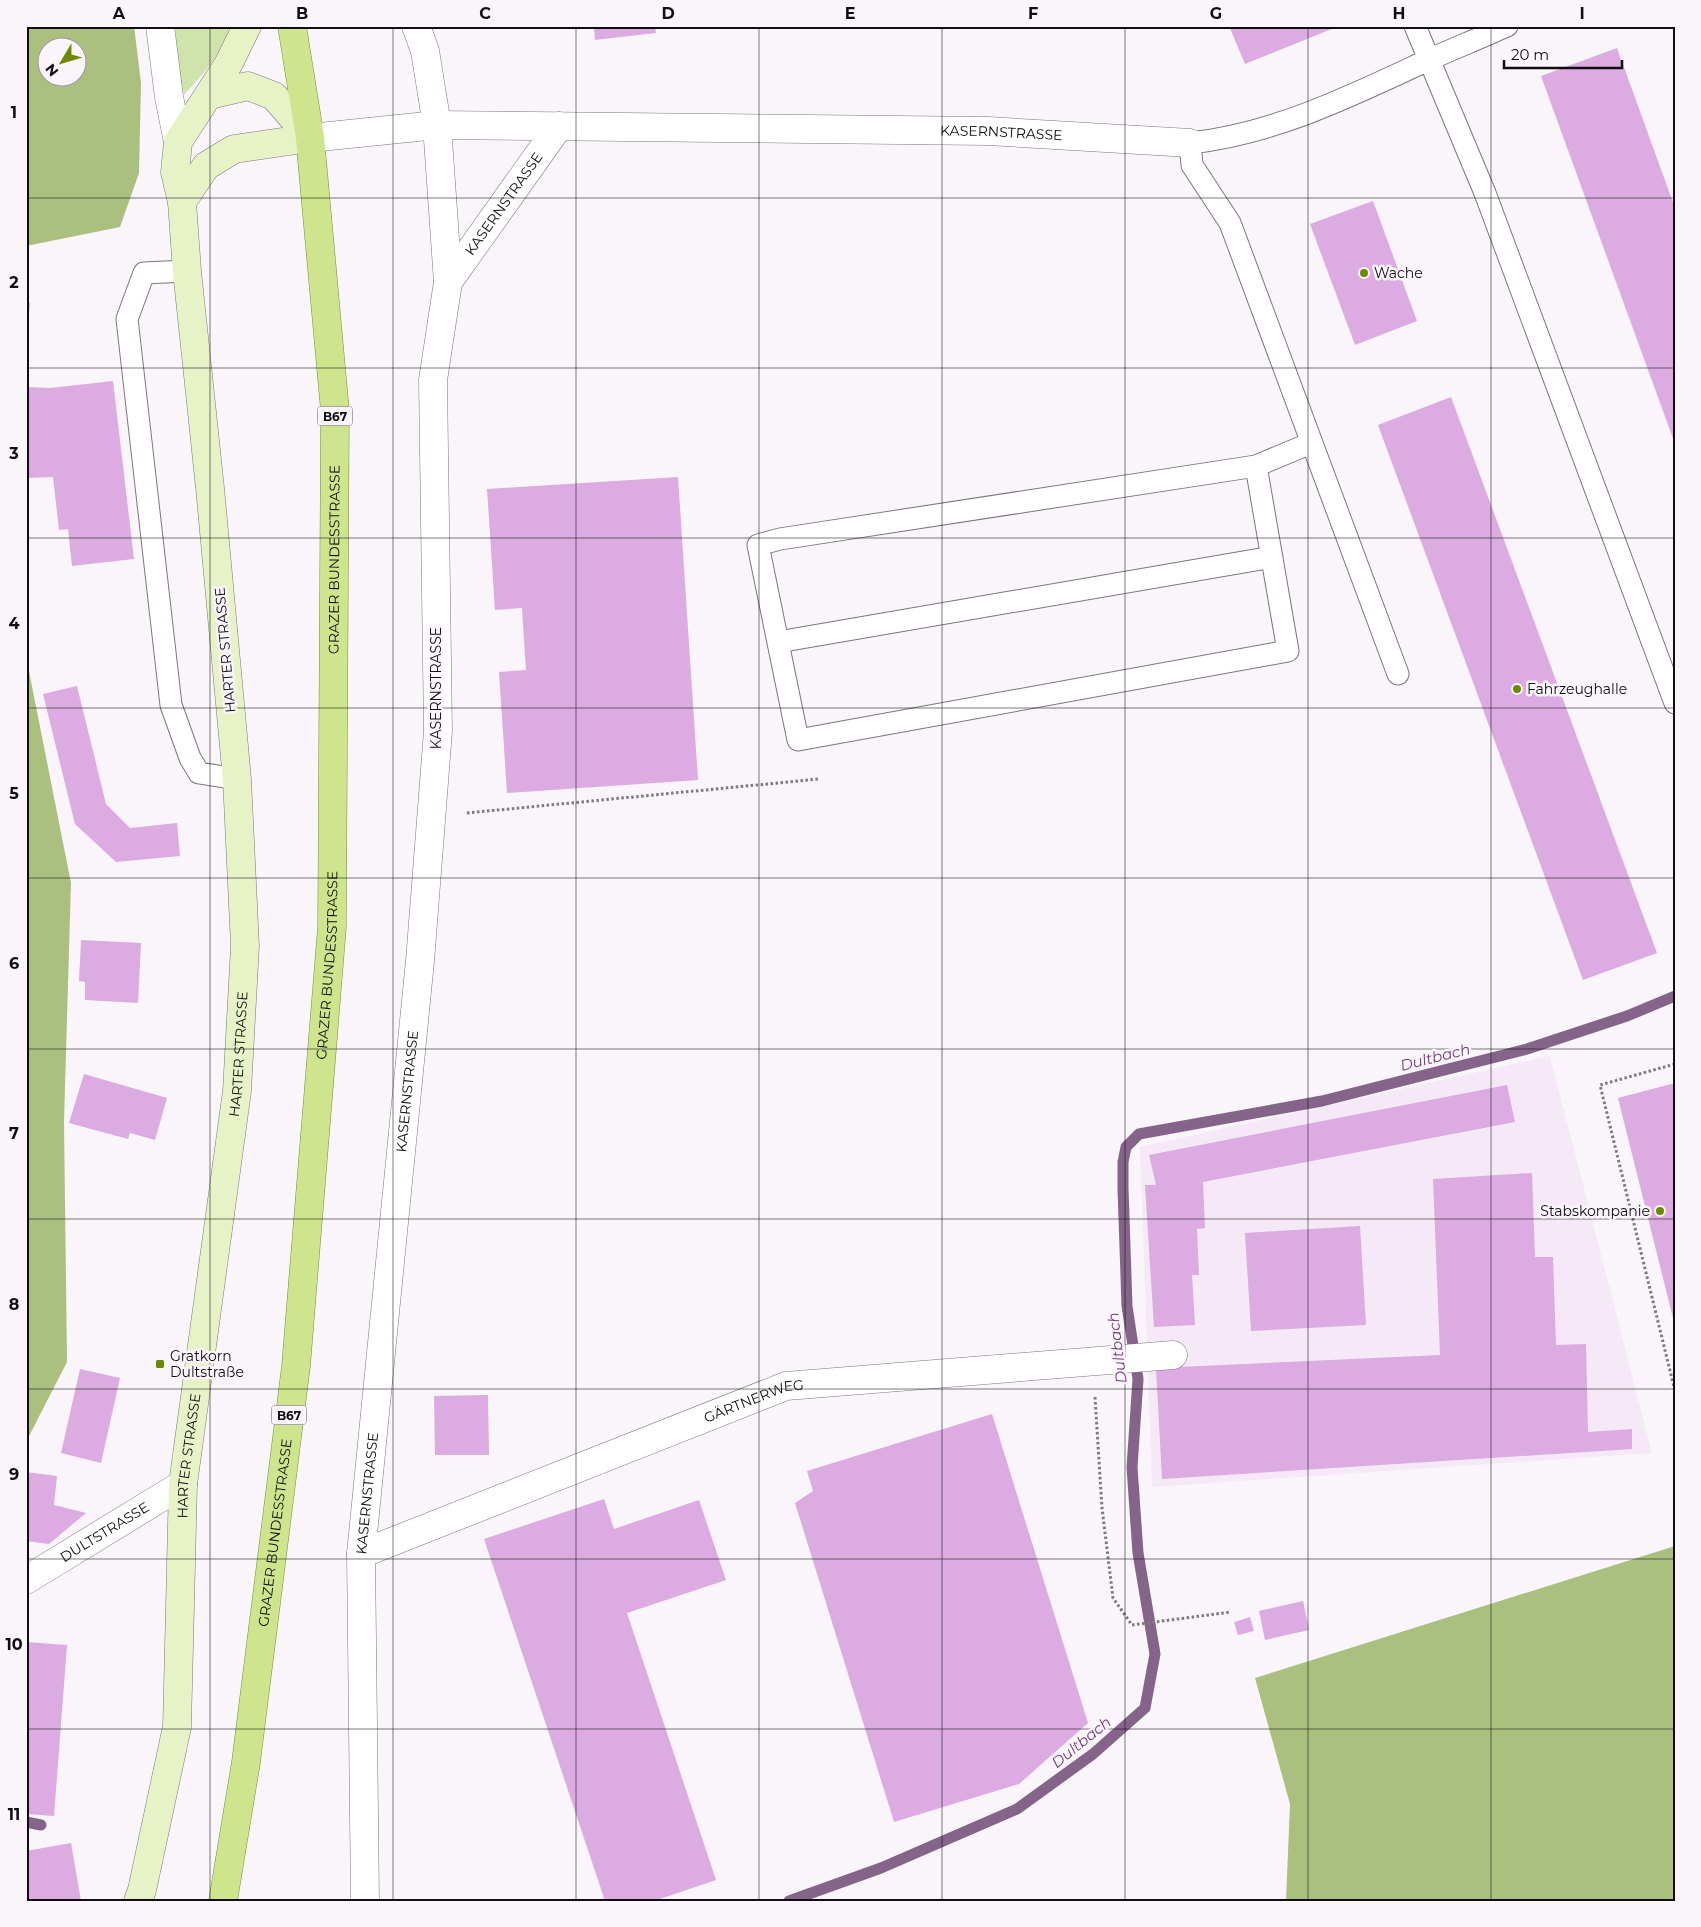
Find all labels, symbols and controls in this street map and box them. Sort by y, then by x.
text: A [112,4,126,23]
text: B [296,4,308,23]
text: C [479,4,491,23]
text: D [661,4,675,23]
text: E [845,4,855,23]
text: F [1028,4,1038,23]
text: G [1210,4,1222,23]
text: H [1393,4,1405,23]
text: I [1579,4,1585,23]
north arrow [38,38,88,88]
scale bar [1504,38,1621,70]
text: 20 m [1511,45,1549,64]
text: N [41,60,62,80]
text: 1 [11,103,17,122]
street label: KASERNSTRASSE [940,121,1063,144]
street label: KASERNSTRASSE [461,149,546,259]
place label: Wache [1374,264,1423,282]
marker: Wache [1358,267,1370,279]
text: 2 [9,273,19,292]
road number: B67 [318,406,352,426]
text: 3 [8,444,19,463]
street label: GRAZER BUNDESSTRASSE [325,465,344,654]
street label: HARTER STRASSE [211,587,239,713]
text: 4 [8,614,20,633]
street label: KASERNSTRASSE [427,627,445,749]
place label: Fahrzeughalle [1527,680,1627,698]
marker: Fahrzeughalle [1511,683,1523,695]
text: 5 [9,784,19,803]
street label: GRAZER BUNDESSTRASSE [312,871,341,1060]
text: 6 [9,954,19,973]
street label: HARTER STRASSE [225,991,251,1118]
street label: KASERNSTRASSE [392,1029,422,1153]
water label: Dultbach [1398,1039,1472,1075]
text: 7 [9,1124,19,1143]
place label: Stabskompanie [1540,1202,1650,1220]
marker: Stabskompanie [1654,1205,1666,1217]
text: 8 [9,1295,19,1314]
water label: Dultbach [1103,1311,1131,1385]
place label: Gratkorn Dultstraße [170,1347,244,1381]
marker: Gratkorn Dultstraße [154,1358,166,1370]
street label: GÄRTNERWEG [701,1376,804,1427]
street label: HARTER STRASSE [173,1392,204,1519]
road number: B67 [272,1406,306,1424]
street label: KASERNSTRASSE [352,1431,382,1555]
street label: GRAZER BUNDESSTRASSE [254,1438,296,1628]
text: 9 [9,1465,19,1484]
street label: DULTSTRASSE [57,1498,152,1566]
text: 10 [5,1635,23,1654]
water label: Dultbach [1047,1712,1115,1772]
text: 11 [8,1805,20,1824]

